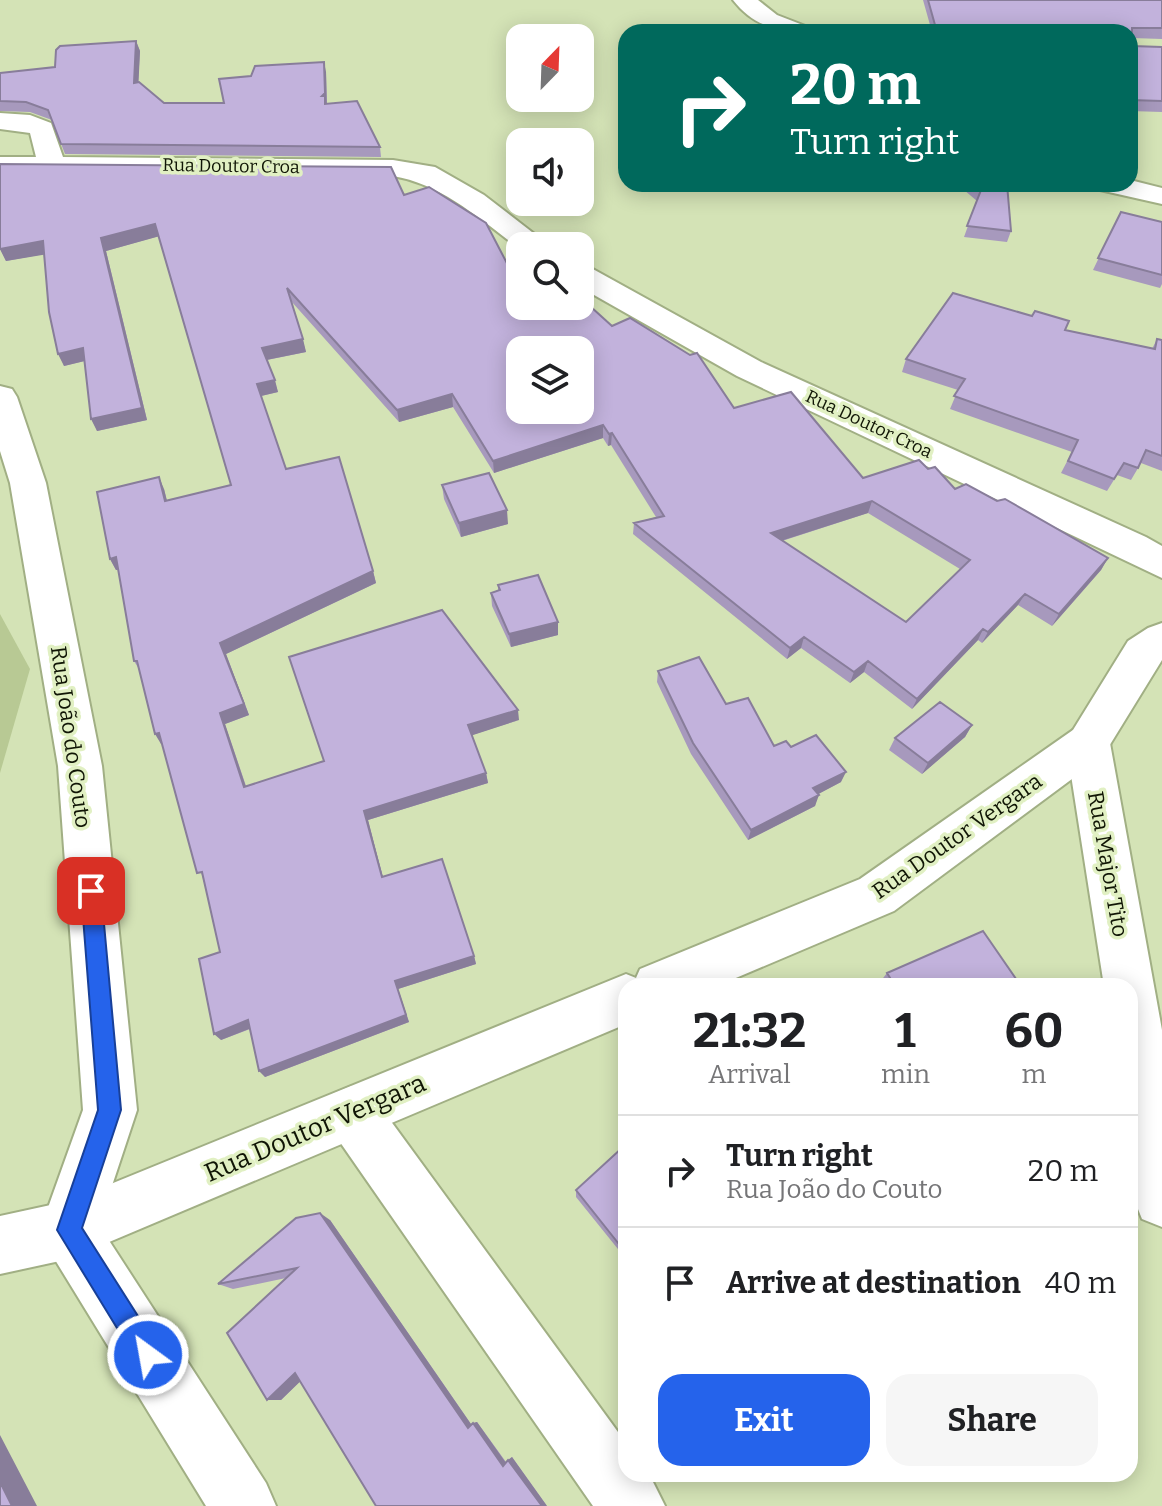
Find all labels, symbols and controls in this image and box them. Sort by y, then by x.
north arrow [506,24,594,112]
map controls [506,24,594,424]
text: 20 m [790,52,921,119]
icon: right [658,56,762,160]
text: Turn right [790,120,959,164]
button: sound [506,128,594,216]
street label: Rua Doutor Croa [162,154,300,178]
button: search [506,232,594,320]
button: layers [506,336,594,424]
street label: Rua Doutor Croa [802,385,936,463]
street label: Rua João do Couto [45,644,97,830]
street label: Rua Doutor Vergara [867,767,1047,905]
street label: Rua Major Tito [1082,789,1134,939]
pin [57,857,125,925]
icon: arrive [69,869,113,913]
text: 21:32 [693,1002,806,1060]
text: 1 [895,1002,916,1060]
text: 60 [1005,1002,1063,1060]
text: Arrival [708,1059,791,1090]
text: min [881,1059,930,1090]
text: m [1022,1059,1046,1090]
street label: Rua Doutor Vergara [200,1067,430,1189]
text: Turn right [726,1138,873,1174]
icon: right [658,1149,702,1193]
text: 20 m [1028,1153,1098,1189]
text: Rua João do Couto [726,1174,943,1205]
icon: arrive [658,1261,702,1305]
text: Arrive at destination [726,1265,1021,1301]
text: 40 m [1045,1265,1116,1301]
position arrow [106,1313,190,1397]
button: Exit [658,1374,870,1466]
button: Share [886,1374,1098,1466]

